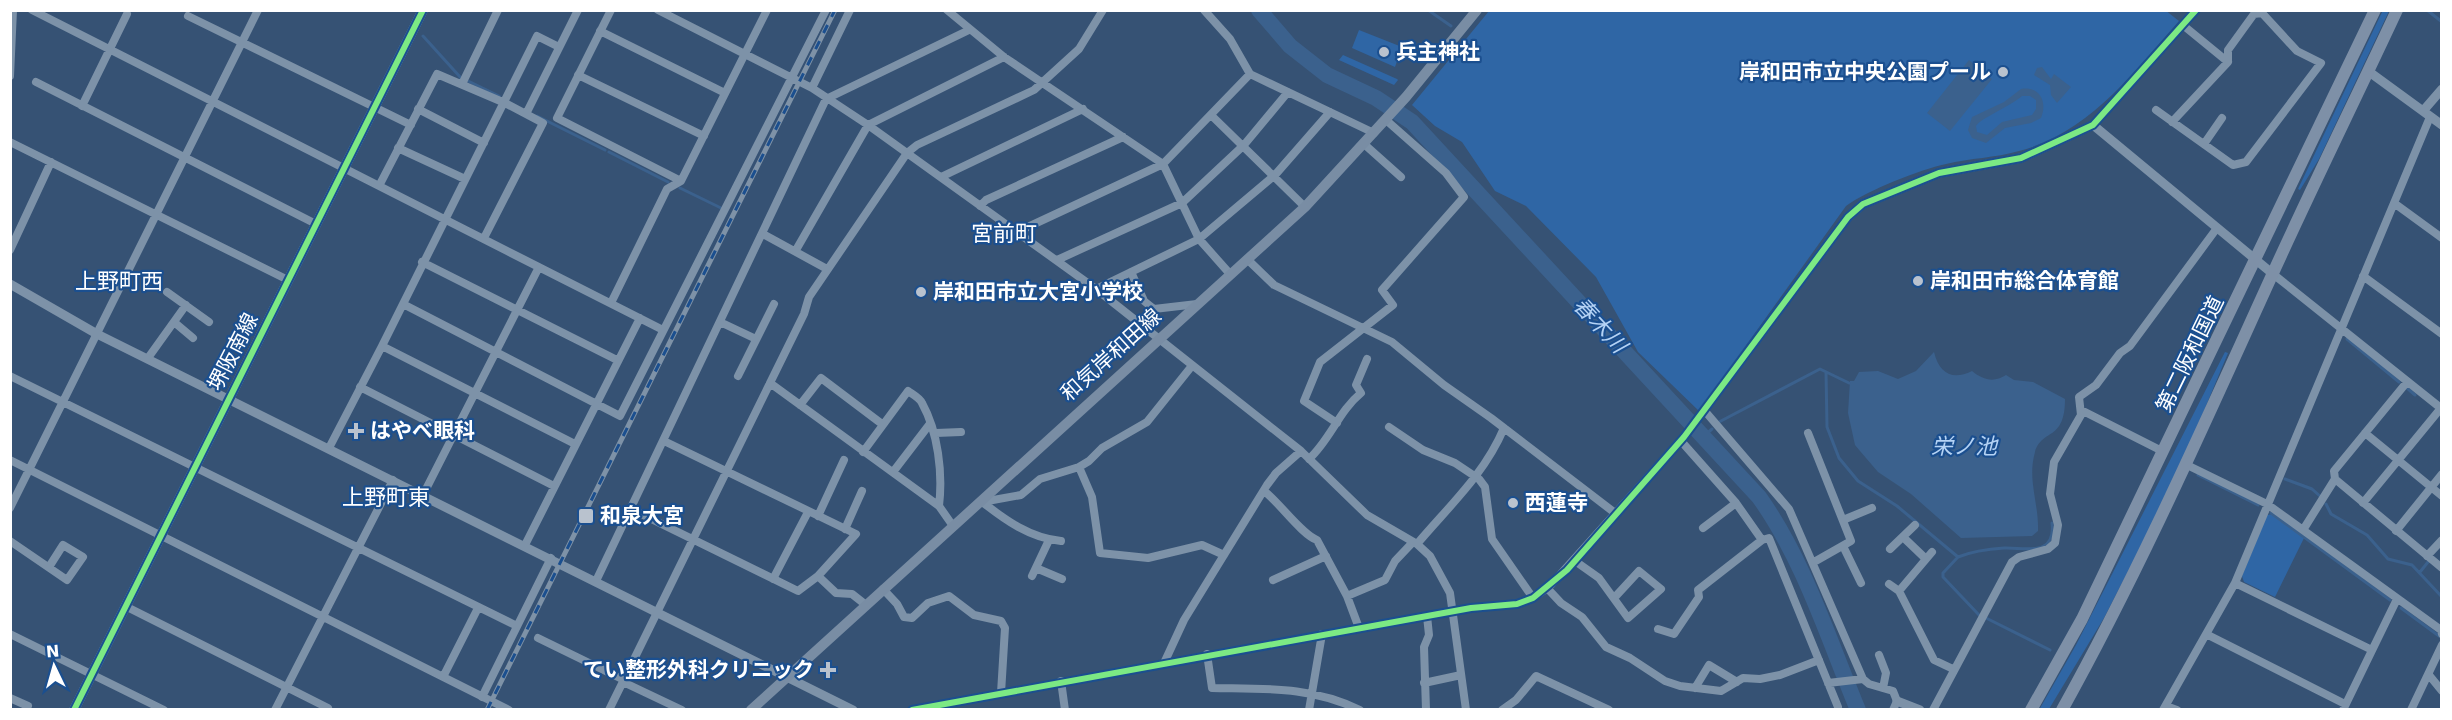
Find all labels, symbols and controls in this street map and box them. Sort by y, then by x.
place label: 兵主神社 [1396,40,1480,64]
marker: 兵主神社 [1377,45,1391,59]
place label: 岸和田市立中央公園プール [1739,60,1991,84]
marker: 岸和田市立中央公園プール [1996,65,2010,79]
district label: 宮前町 [971,221,1037,246]
district label: 上野町西 [75,269,163,294]
place label: 岸和田市総合体育館 [1930,269,2119,293]
marker: 岸和田市総合体育館 [1911,274,1925,288]
place label: 岸和田市立大宮小学校 [933,280,1143,304]
marker: 岸和田市立大宮小学校 [914,285,928,299]
water label: 春木川 [1568,292,1633,359]
street label: 第二阪和国道 [2152,292,2228,416]
street label: 和気岸和田線 [1056,304,1166,406]
street label: 堺阪南線 [203,309,263,395]
place label: はやべ眼科 [370,419,475,443]
marker: はやべ眼科 [347,422,365,440]
water label: 栄ノ池 [1931,434,1999,459]
district label: 上野町東 [342,485,430,510]
place label: 西蓮寺 [1525,491,1588,515]
marker: 西蓮寺 [1506,496,1520,510]
place label: 和泉大宮 [600,504,684,528]
marker: 和泉大宮 [577,507,595,525]
north arrow [24,636,84,696]
text: N [45,642,60,662]
place label: てい整形外科クリニック [583,658,814,682]
marker: てい整形外科クリニック [819,661,837,679]

